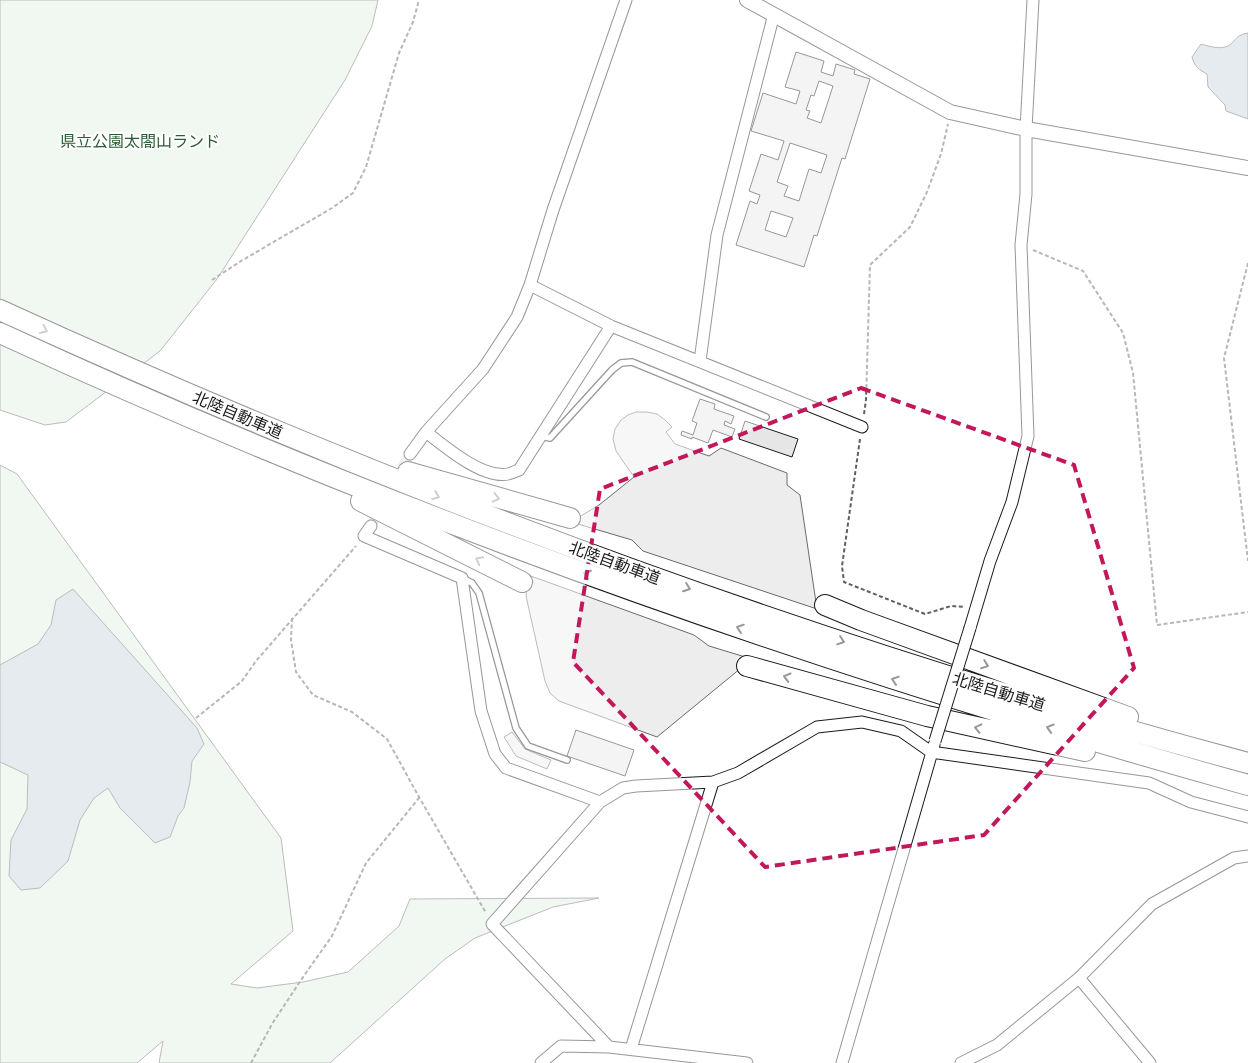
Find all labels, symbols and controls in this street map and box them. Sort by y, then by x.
park label: 県立公園太閤山ランド [60,131,220,150]
one-way arrow [39,324,48,335]
street label: 北陸自動車道 [190,386,286,442]
one-way arrow [431,490,439,500]
one-way arrow [492,492,501,503]
street label: 北陸自動車道 [567,537,663,587]
one-way arrow [475,556,484,566]
one-way arrow [584,570,592,580]
one-way arrow [682,582,691,592]
one-way arrow [737,624,745,634]
one-way arrow [836,635,844,645]
one-way arrow [981,659,989,669]
street label: 北陸自動車道 [950,668,1048,714]
one-way arrow [783,673,792,683]
one-way arrow [891,675,899,685]
one-way arrow [973,723,982,734]
one-way arrow [1046,724,1054,734]

